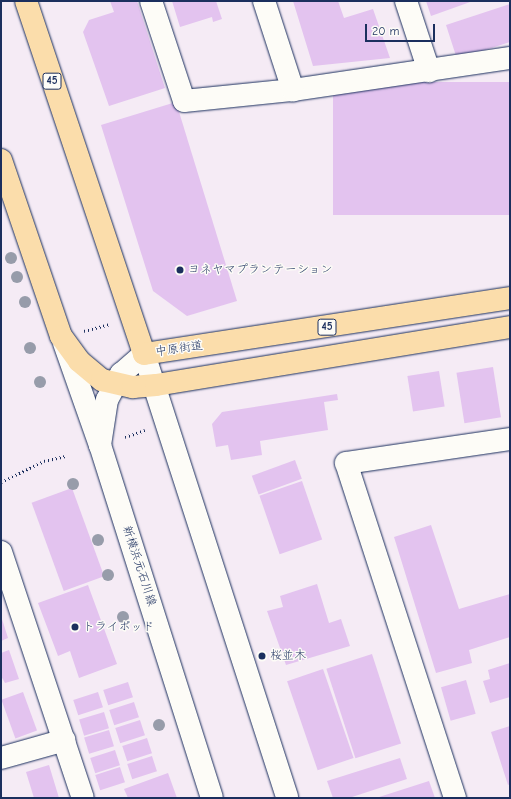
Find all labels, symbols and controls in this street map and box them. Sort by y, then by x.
scale bar [367,16,437,42]
text: 20 m [372,24,400,38]
road number: 45 [42,72,62,90]
place label: ヨネヤマプランテーション [188,263,332,277]
marker: ヨネヤマプランテーション [175,265,185,275]
road number: 45 [317,318,337,336]
street label: 中原街道 [154,339,204,359]
street label: 新横浜元石川線 [119,524,159,608]
place label: トライポッド [83,620,155,634]
marker: トライポッド [70,622,80,632]
place label: 桜並木 [270,649,306,663]
marker: 桜並木 [257,651,267,661]

